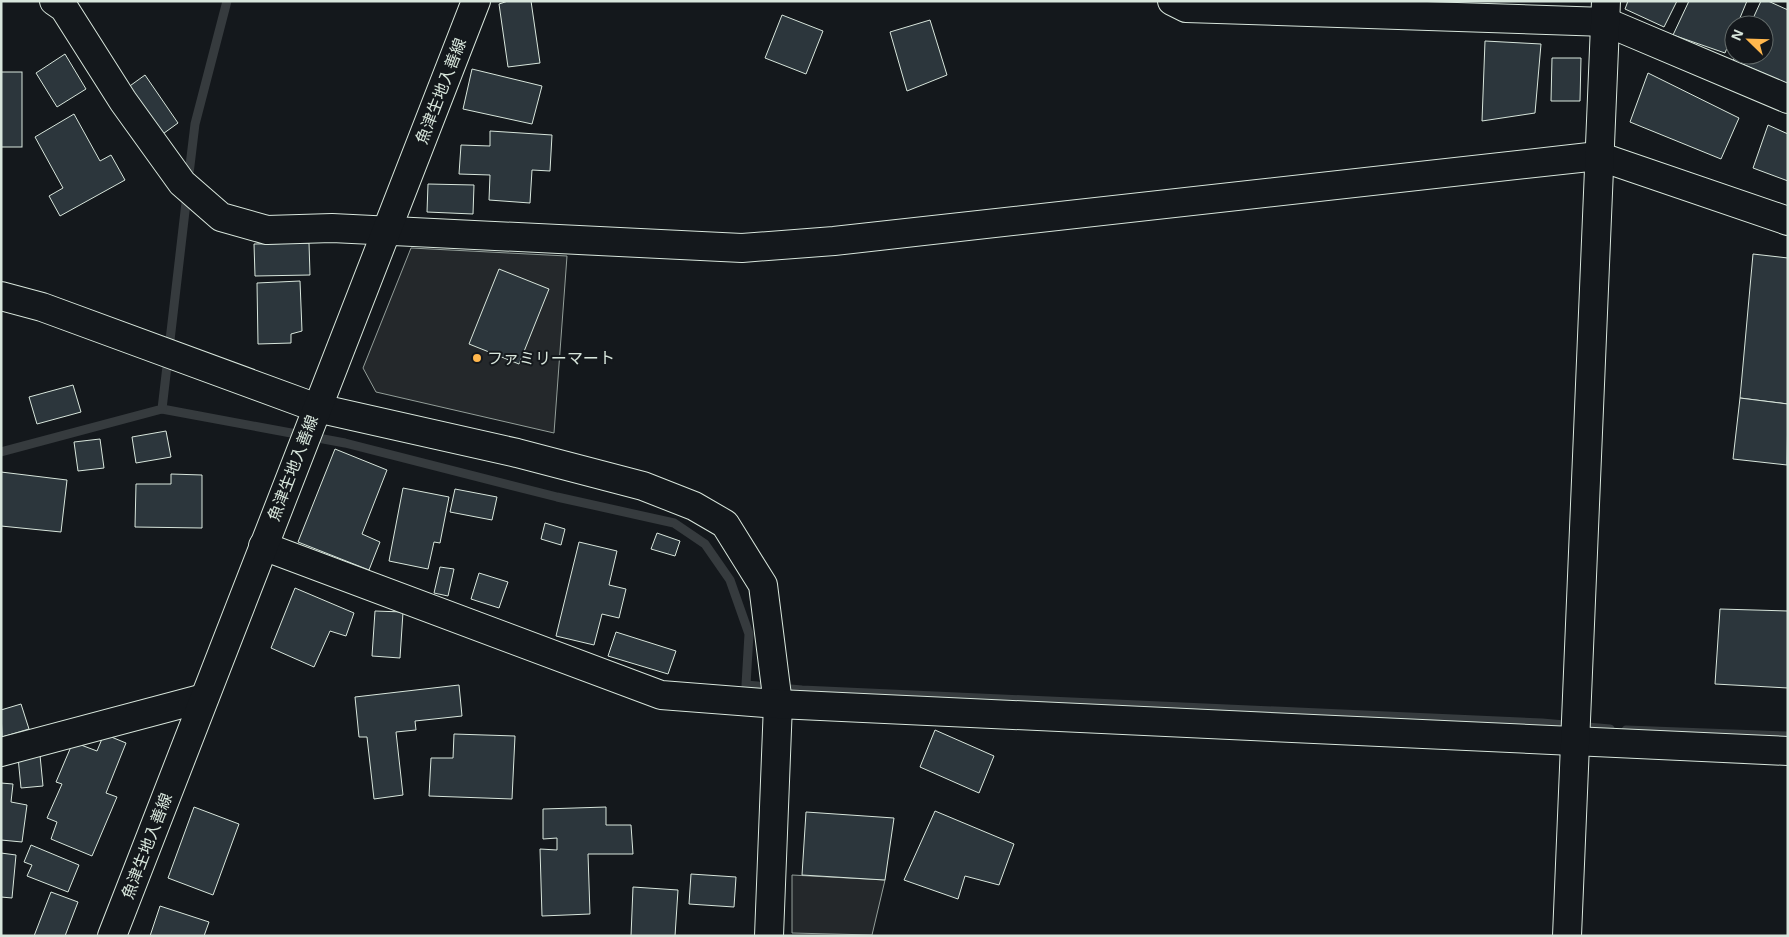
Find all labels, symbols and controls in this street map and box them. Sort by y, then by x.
north arrow [1724,15,1774,65]
text: N [1728,27,1746,43]
street label: 魚津生地入善線 [412,35,469,146]
place label: ファミリーマート [487,350,615,367]
marker: ファミリーマート [471,352,483,364]
street label: 魚津生地入善線 [264,412,321,523]
street label: 魚津生地入善線 [118,790,175,901]

